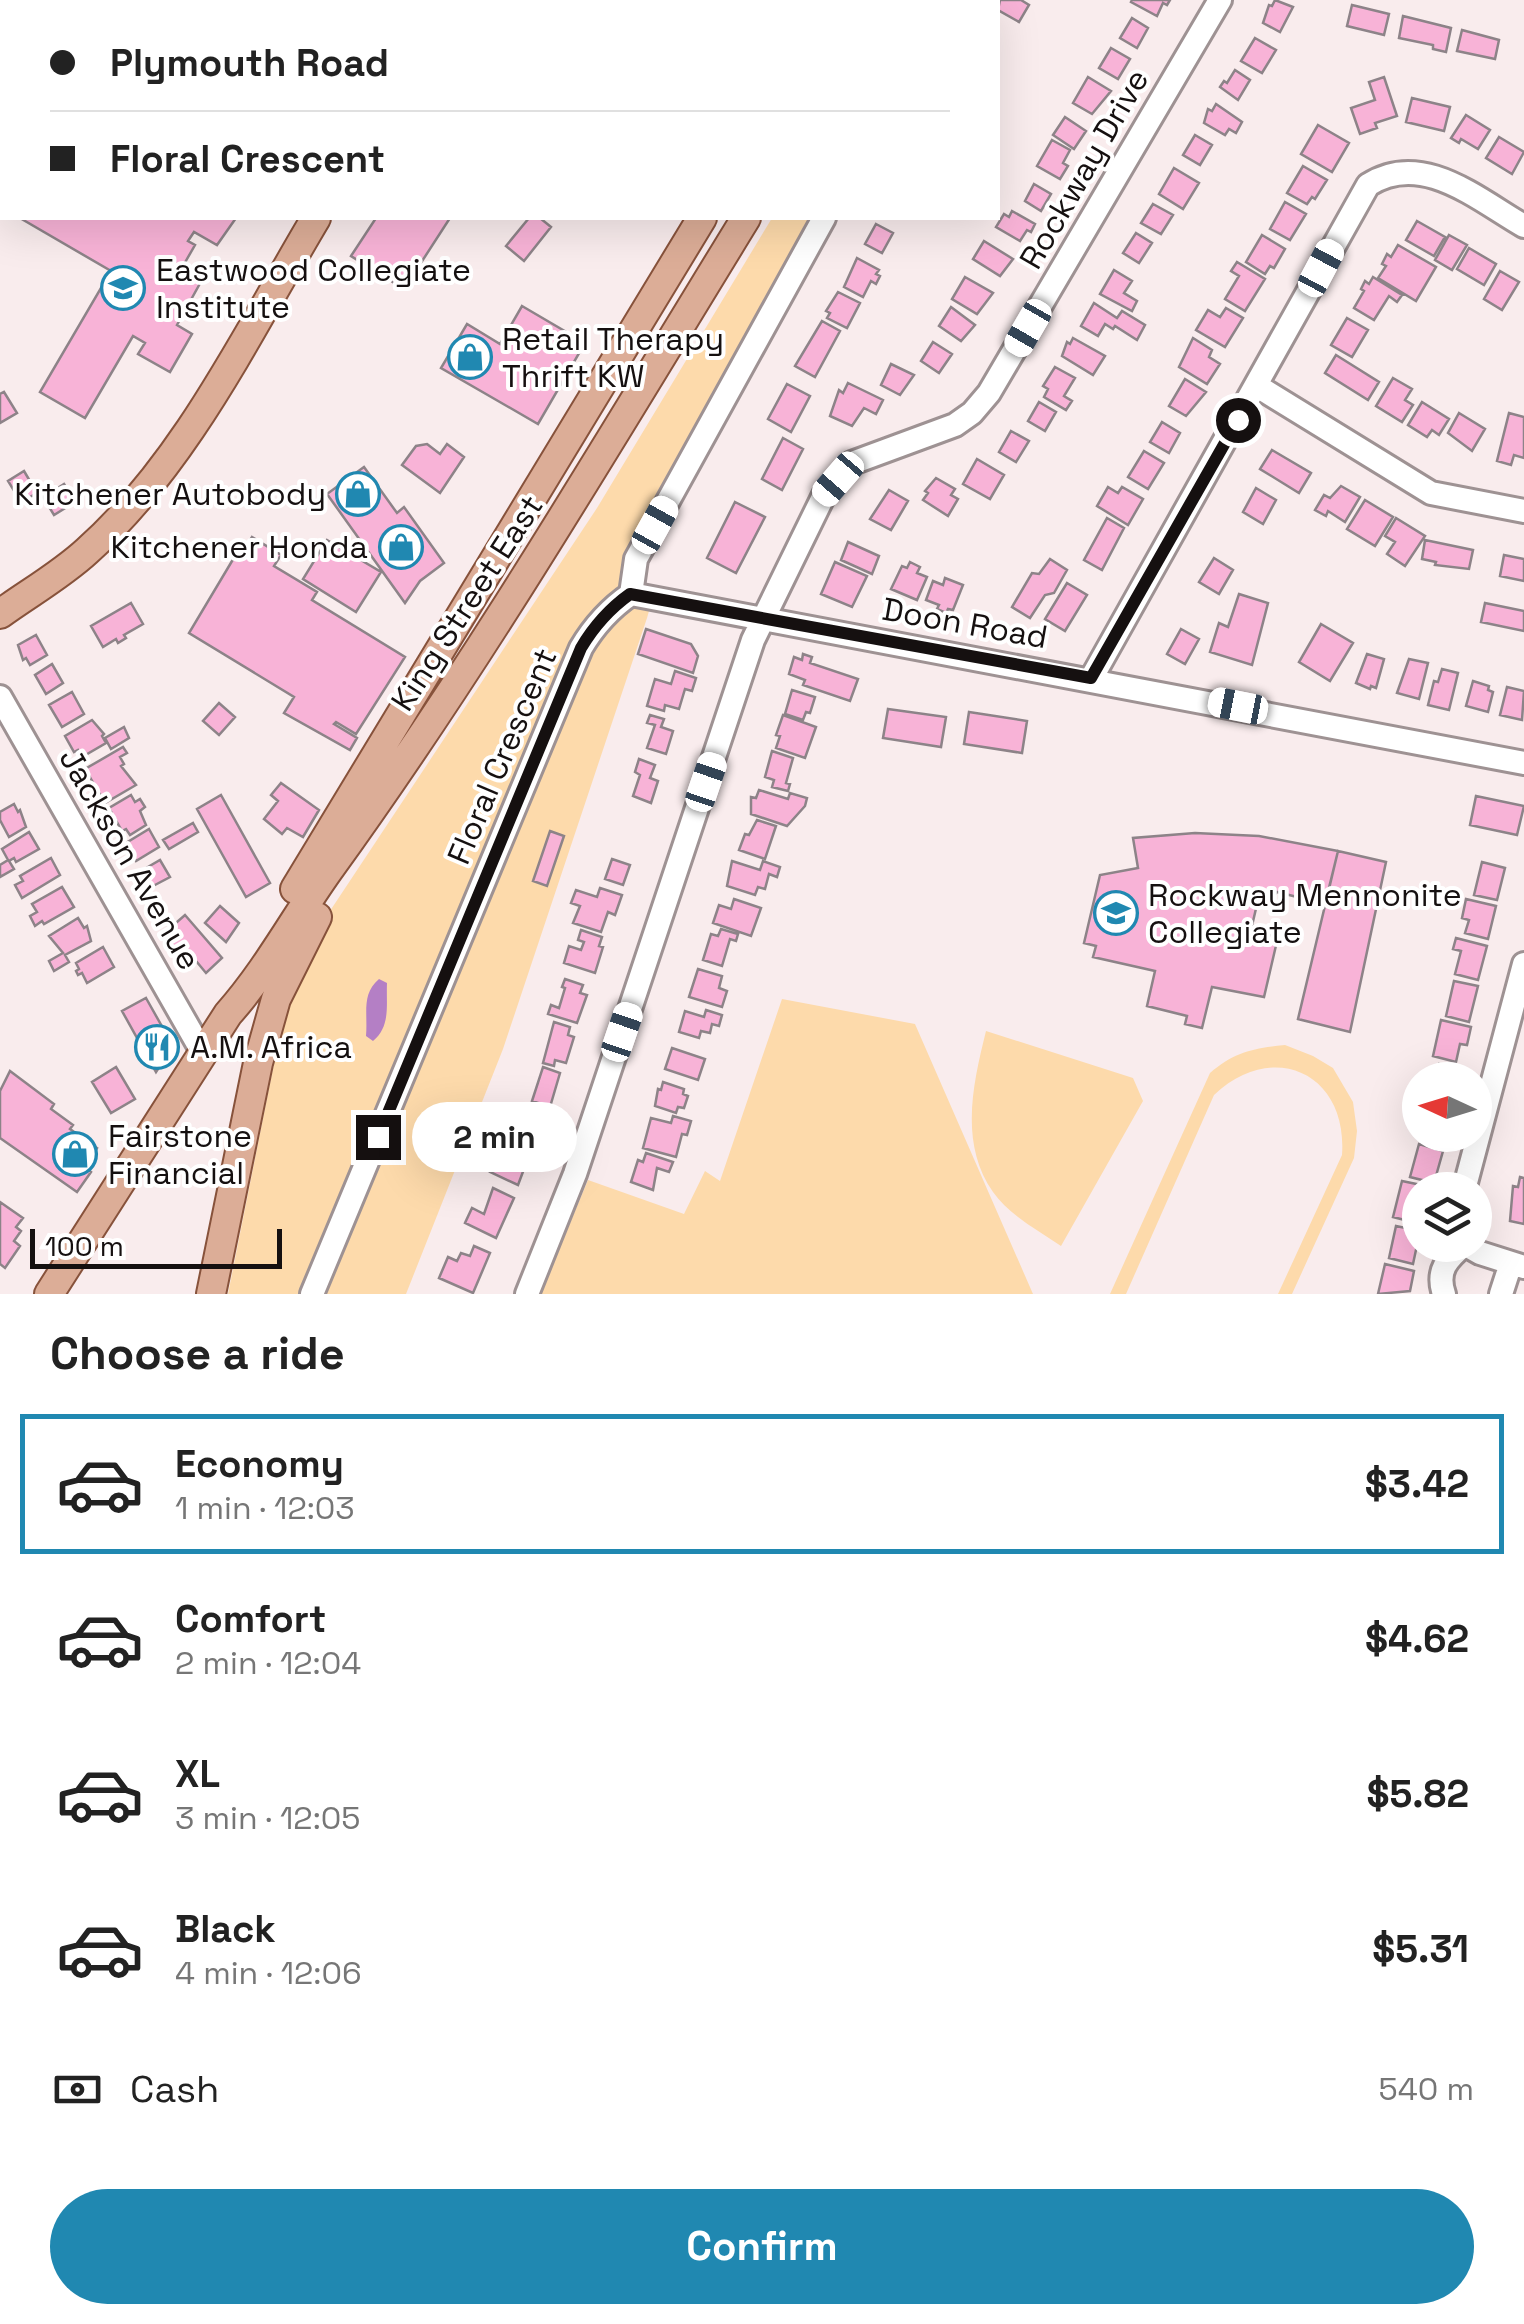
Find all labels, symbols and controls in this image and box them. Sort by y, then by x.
text: Plymouth Road [110,39,389,87]
street label: Rockway Drive [1011,62,1157,276]
text: Floral Crescent [110,135,385,183]
car [1294,234,1348,302]
place label: Eastwood Collegiate Institute [156,250,471,327]
school or university icon: Eastwood Collegiate Institute [100,265,146,311]
car [1000,295,1056,361]
place label: Retail Therapy Thrift KW [502,319,724,396]
shop icon: Retail Therapy Thrift KW [447,334,493,380]
route start [1216,398,1261,443]
car [807,447,869,511]
shop icon: Kitchener Autobody [335,471,381,517]
place label: Kitchener Autobody [14,474,326,514]
street label: King Street East [382,488,552,718]
car [627,491,683,559]
shop icon: Kitchener Honda [378,524,424,570]
place label: Kitchener Honda [111,527,368,567]
street label: Doon Road [879,589,1051,657]
street label: Floral Crescent [439,642,565,870]
car [1206,686,1270,726]
street label: Jackson Avenue [50,741,210,977]
car [682,749,730,815]
place label: Rockway Mennonite Collegiate [1148,875,1462,952]
school or university icon: Rockway Mennonite Collegiate [1093,890,1139,936]
car [598,999,646,1065]
restaurant icon: A.M. Africa [134,1024,180,1070]
place label: A.M. Africa [190,1027,352,1067]
north arrow [1402,1062,1492,1152]
map controls [1402,1062,1492,1262]
callout: 2 min [413,1102,578,1172]
route end [356,1115,401,1160]
place label: Fairstone Financial [108,1116,252,1193]
text: 2 min [453,1117,536,1157]
shop icon: Fairstone Financial [52,1131,98,1177]
button: layers [1402,1172,1492,1262]
scale bar [30,1224,282,1268]
text: 100 m [45,1228,124,1264]
text: Choose a ride [50,1325,345,1382]
icon: car [55,1439,145,1529]
text: Economy [175,1440,344,1488]
text: $3.42 [1365,1460,1469,1508]
text: 1 min · 12:03 [175,1488,355,1528]
icon: car [55,1594,145,1684]
text: Comfort [175,1595,326,1643]
text: $4.62 [1365,1615,1469,1663]
text: 2 min · 12:04 [175,1643,361,1683]
icon: car [55,1749,145,1839]
text: XL [175,1750,220,1798]
text: $5.82 [1366,1770,1469,1818]
text: 3 min · 12:05 [175,1798,360,1838]
icon: car [55,1904,145,1994]
text: Black [175,1905,276,1953]
text: $5.31 [1372,1925,1469,1973]
text: 4 min · 12:06 [175,1953,362,1993]
icon: cash [50,2062,105,2117]
text: Cash [130,2065,219,2113]
text: 540 m [1379,2069,1474,2109]
button: Confirm [50,2189,1474,2304]

